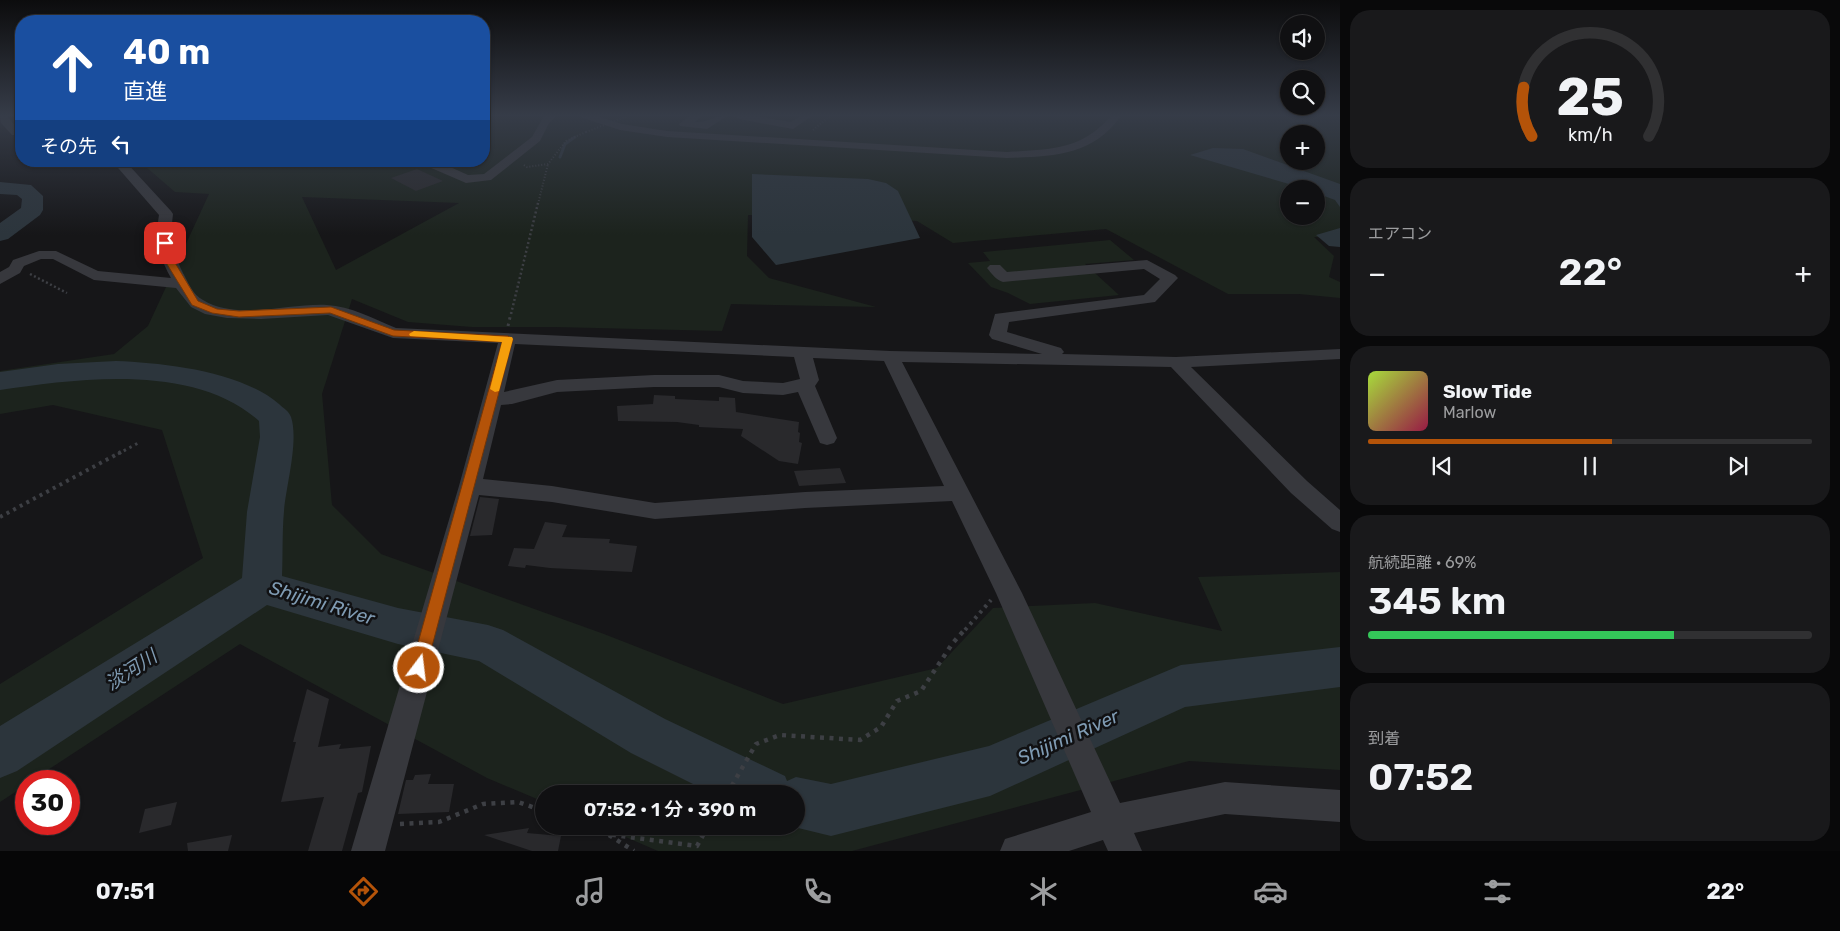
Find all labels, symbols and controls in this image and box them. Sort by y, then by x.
map controls [1280,15,1325,225]
button: sound [1280,15,1325,60]
text: 40 m [123,31,210,73]
icon: ahead [40,35,105,100]
text: 25 [1556,66,1624,128]
button: search [1280,70,1325,115]
text: 直進 [123,78,167,105]
text: km/h [1568,124,1612,145]
button: + [1280,125,1325,170]
icon: left [107,130,135,158]
text: その先 [40,135,97,158]
button: − [1280,180,1325,225]
pin [144,222,186,264]
text: エアコン [1368,224,1432,243]
icon: arrive [151,229,179,257]
text: 22° [1559,249,1622,295]
text: − [1368,257,1386,290]
text: + [1795,257,1812,290]
text: Slow Tide [1443,380,1532,403]
text: Marlow [1443,403,1496,422]
icon: previous [1428,452,1456,480]
icon: pause [1576,452,1604,480]
icon: next [1724,452,1752,480]
text: 航続距離 · 69% [1368,553,1476,572]
water label: Shijimi River [267,576,378,630]
text: 345 km [1368,578,1506,624]
position arrow [392,641,444,693]
water label: 淡河川 [101,644,163,695]
water label: Shijimi River [1014,704,1123,770]
text: 到着 [1368,729,1400,748]
text: 07:52 [1368,754,1473,800]
speed limit sign: 30 [15,770,80,835]
text: 07:52 · 1 分 · 390 m [584,798,756,821]
icon: directions [346,874,381,909]
icon: music [573,874,608,909]
icon: phone [800,874,835,909]
icon: climate [1026,874,1061,909]
icon: car [1253,874,1288,909]
icon: filters [1480,874,1515,909]
text: 07:51 [96,878,155,905]
text: 22° [1706,878,1744,905]

